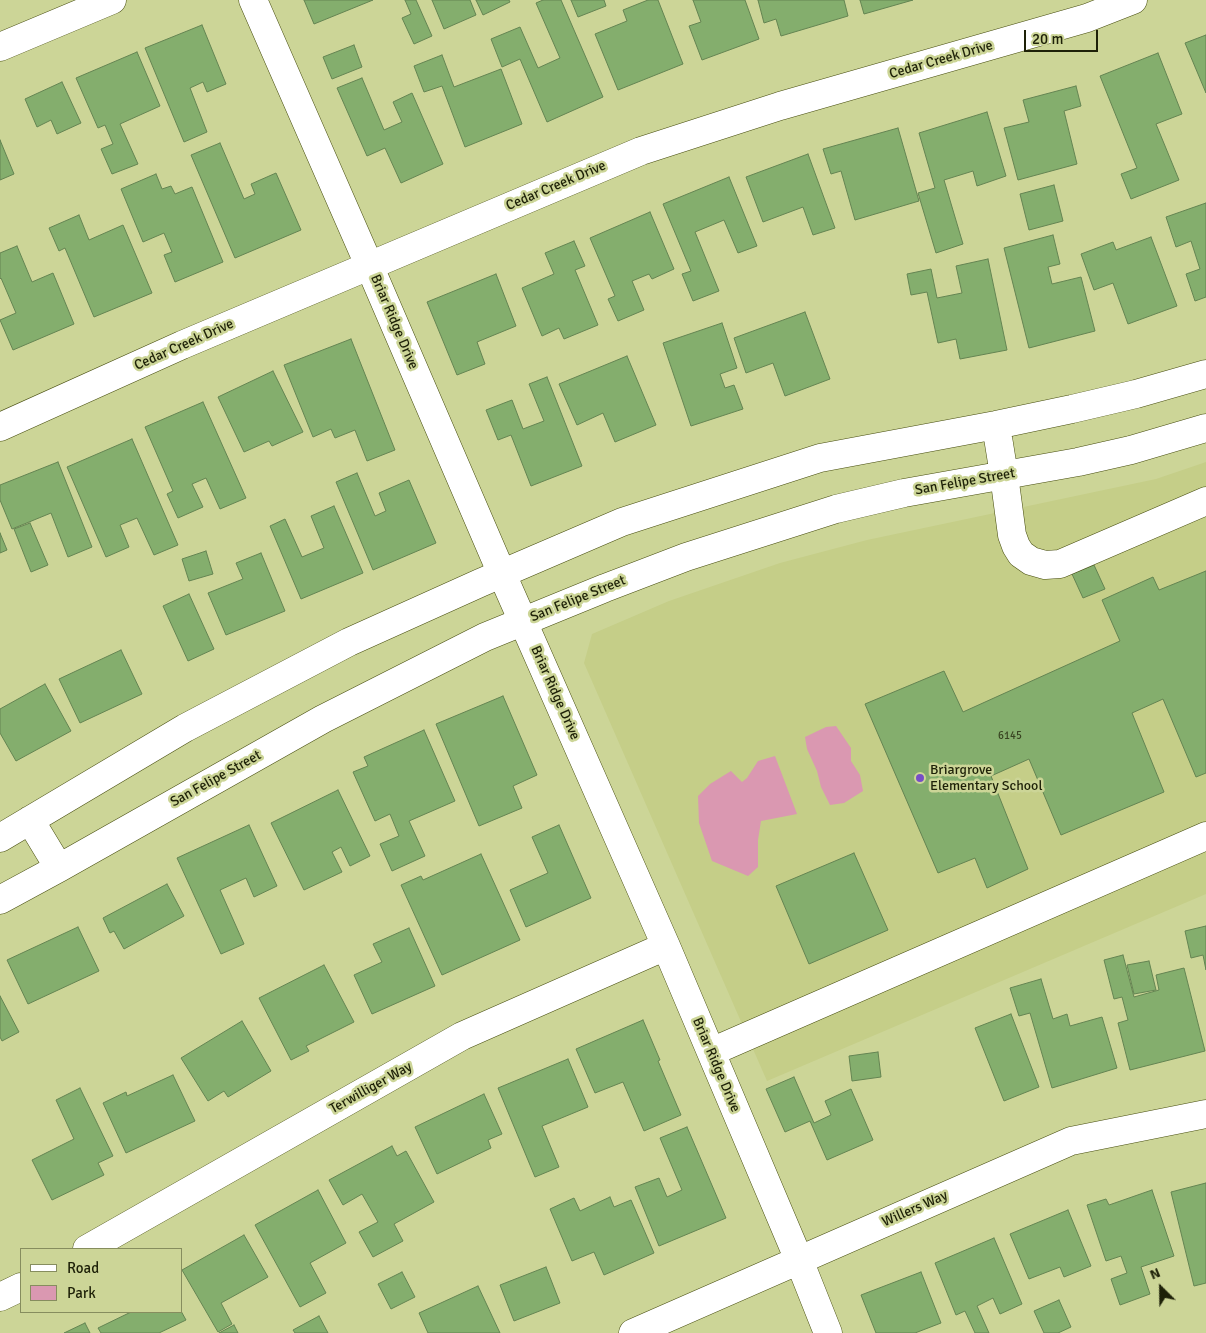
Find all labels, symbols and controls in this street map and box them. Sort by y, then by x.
scale bar [1026,20,1100,52]
text: 20 m [1032,30,1063,48]
street label: Cedar Creek Drive [887,37,995,83]
street label: Cedar Creek Drive [504,157,608,215]
street label: Briar Ridge Drive [366,272,422,372]
street label: Cedar Creek Drive [132,316,236,374]
street label: San Felipe Street [914,465,1016,499]
street label: San Felipe Street [528,572,628,626]
street label: Briar Ridge Drive [527,643,583,743]
house number: 6145 [998,729,1022,743]
street label: San Felipe Street [168,747,264,811]
place label: Briargrove Elementary School [930,762,1043,794]
marker: Briargrove Elementary School [914,772,926,784]
street label: Briar Ridge Drive [688,1015,744,1115]
street label: Terwilliger Way [327,1058,415,1118]
street label: Willers Way [880,1187,950,1231]
legend [20,1248,182,1313]
text: Road [67,1259,99,1277]
north arrow [1136,1263,1186,1313]
text: N [1147,1264,1163,1283]
text: Park [67,1284,96,1302]

